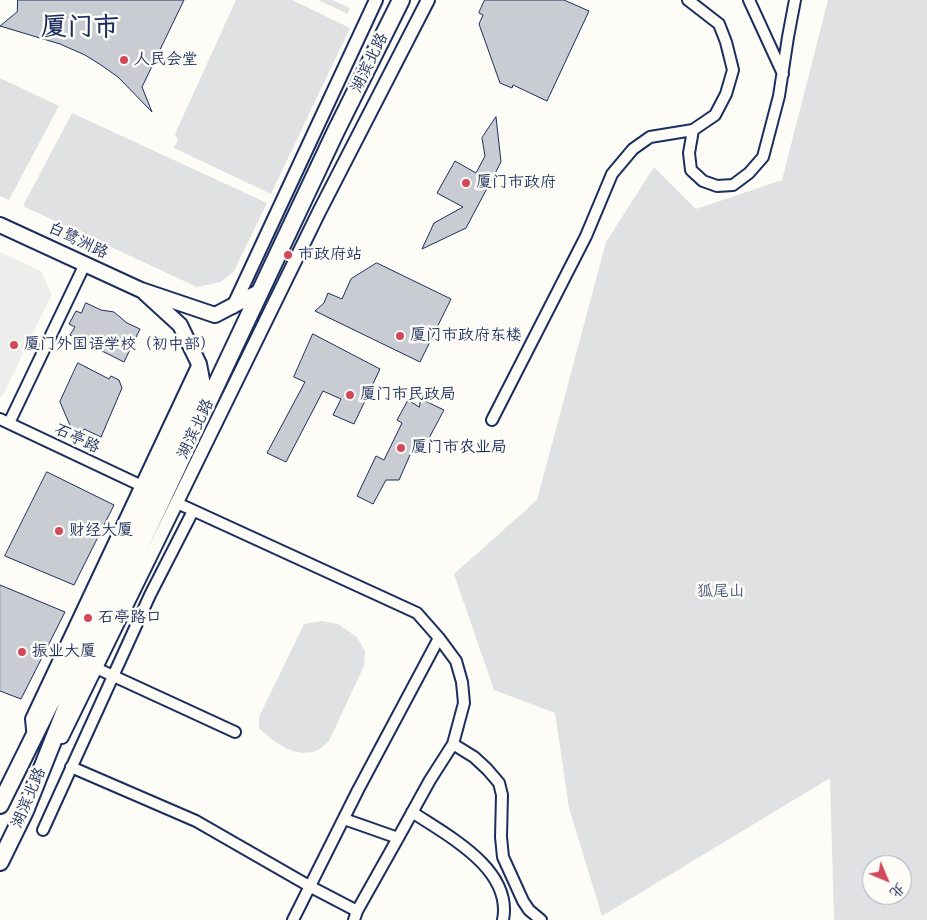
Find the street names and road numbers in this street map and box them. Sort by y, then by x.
street label: 湖滨北路 [347,30,393,96]
street label: 白鹭洲路 [45,219,111,263]
street label: 湖滨北路 [174,396,218,462]
street label: 石亭路 [51,420,103,458]
street label: 湖滨北路 [8,765,50,831]

